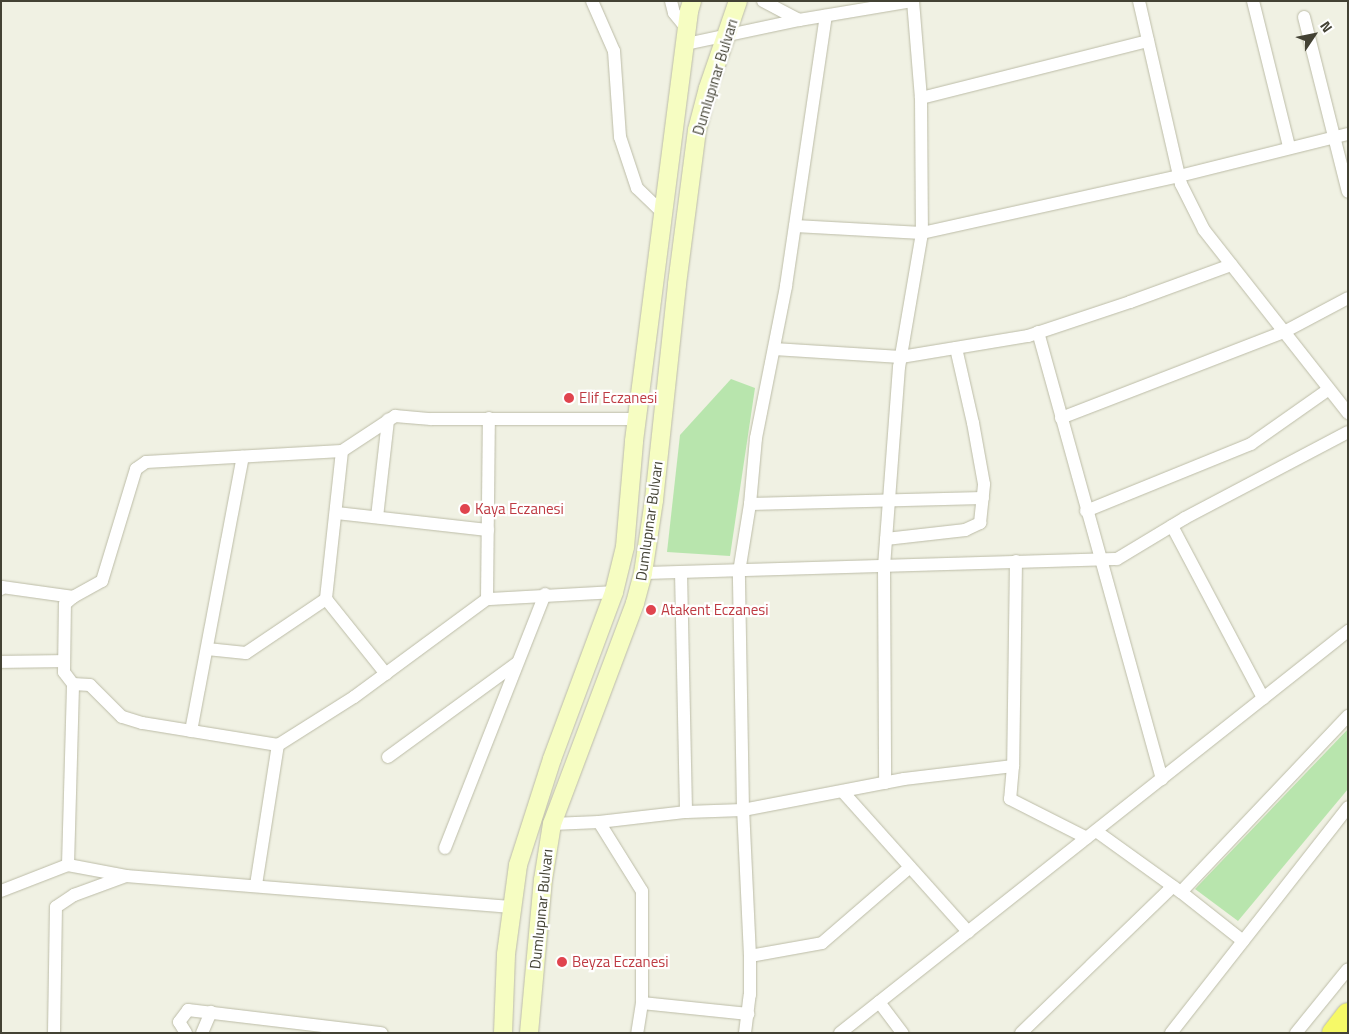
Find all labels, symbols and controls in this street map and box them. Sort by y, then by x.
north arrow [1289,10,1339,60]
text: N [1315,16,1338,36]
street label: Dumlupınar Bulvarı [689,17,741,137]
place label: Elif Eczanesi [579,389,657,407]
marker: Elif Eczanesi [563,392,575,404]
street label: Dumlupınar Bulvarı [632,460,666,582]
place label: Kaya Eczanesi [475,500,564,518]
marker: Kaya Eczanesi [459,503,471,515]
place label: Atakent Eczanesi [661,601,769,619]
marker: Atakent Eczanesi [645,604,657,616]
street label: Dumlupınar Bulvarı [526,848,556,970]
place label: Beyza Eczanesi [572,953,668,971]
marker: Beyza Eczanesi [556,956,568,968]

